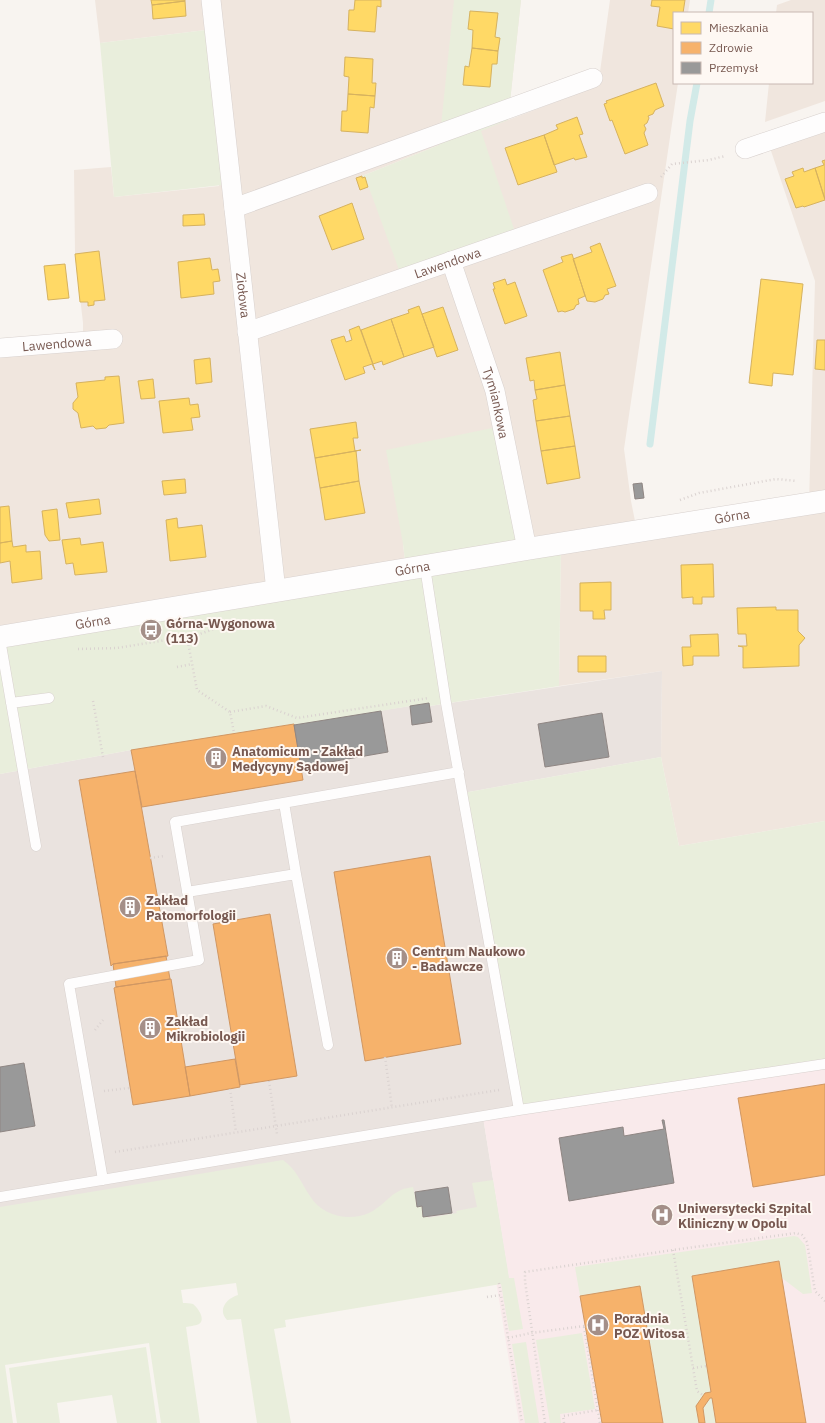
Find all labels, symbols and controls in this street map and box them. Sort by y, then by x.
legend [673,12,813,84]
text: Mieszkania [709,20,769,35]
text: Zdrowie [709,40,753,55]
text: Przemysł [709,60,759,75]
street label: Lawendowa [412,244,483,282]
street label: Ziołowa [232,272,254,319]
street label: Lawendowa [22,333,92,355]
street label: Tymiankowa [479,365,512,440]
street label: Górna [713,505,751,528]
street label: Górna [393,557,431,580]
street label: Górna [74,611,112,633]
place label: Górna-Wygonowa (113) [166,615,275,647]
bus stop icon: Górna-Wygonowa (113) [138,617,164,643]
place label: Anatomicum - Zakład Medycyny Sądowej [232,743,363,775]
building icon: Anatomicum - Zakład Medycyny Sądowej [203,745,229,771]
place label: Zakład Patomorfologii [146,892,236,924]
building icon: Zakład Patomorfologii [117,894,143,920]
place label: Centrum Naukowo - Badawcze [412,943,525,975]
building icon: Centrum Naukowo - Badawcze [384,945,410,971]
place label: Zakład Mikrobiologii [166,1013,245,1045]
building icon: Zakład Mikrobiologii [137,1015,163,1041]
place label: Uniwersytecki Szpital Kliniczny w Opolu [678,1200,811,1232]
hospital icon: Uniwersytecki Szpital Kliniczny w Opolu [649,1202,675,1228]
place label: Poradnia POZ Witosa [614,1310,685,1342]
hospital icon: Poradnia POZ Witosa [585,1312,611,1338]

